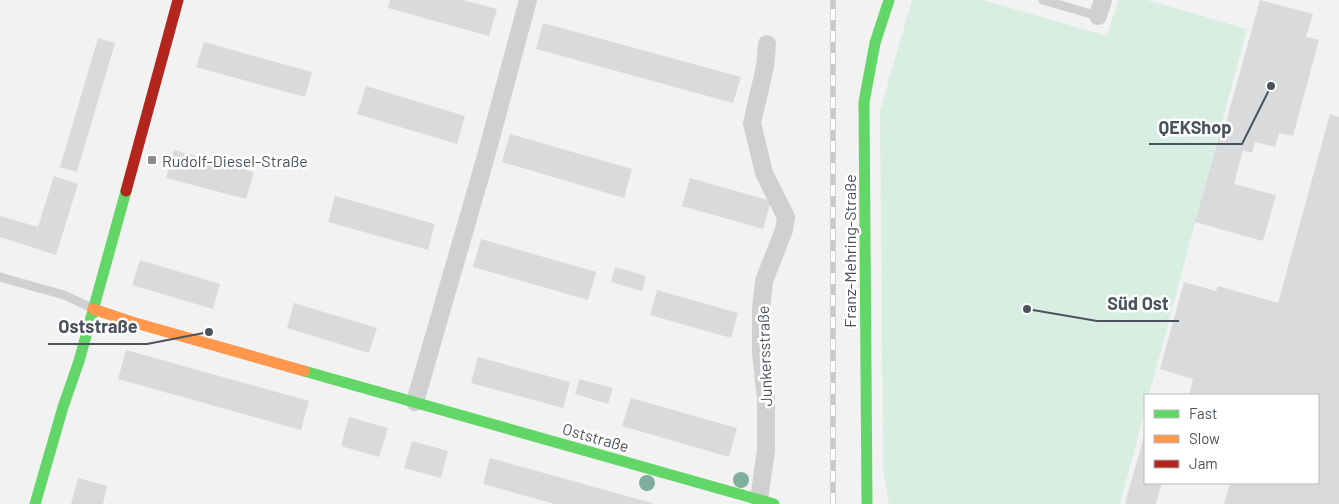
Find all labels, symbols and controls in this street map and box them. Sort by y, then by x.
callout: QEKShop [1149,111,1242,144]
text: QEKShop [1159,116,1231,138]
place label: Rudolf-Diesel-Straße [162,151,308,170]
marker: Rudolf-Diesel-Straße [146,154,158,166]
street label: Franz-Mehring-Straße [840,174,859,328]
callout: Süd Ost [1097,288,1179,321]
text: Süd Ost [1107,292,1169,314]
street label: Junkersstraße [753,305,775,407]
callout: Oststraße [48,311,147,344]
text: Oststraße [58,315,138,337]
legend [1144,394,1319,484]
text: Fast [1189,404,1217,422]
street label: Oststraße [561,418,631,456]
text: Slow [1189,429,1220,447]
text: Jam [1189,454,1218,472]

